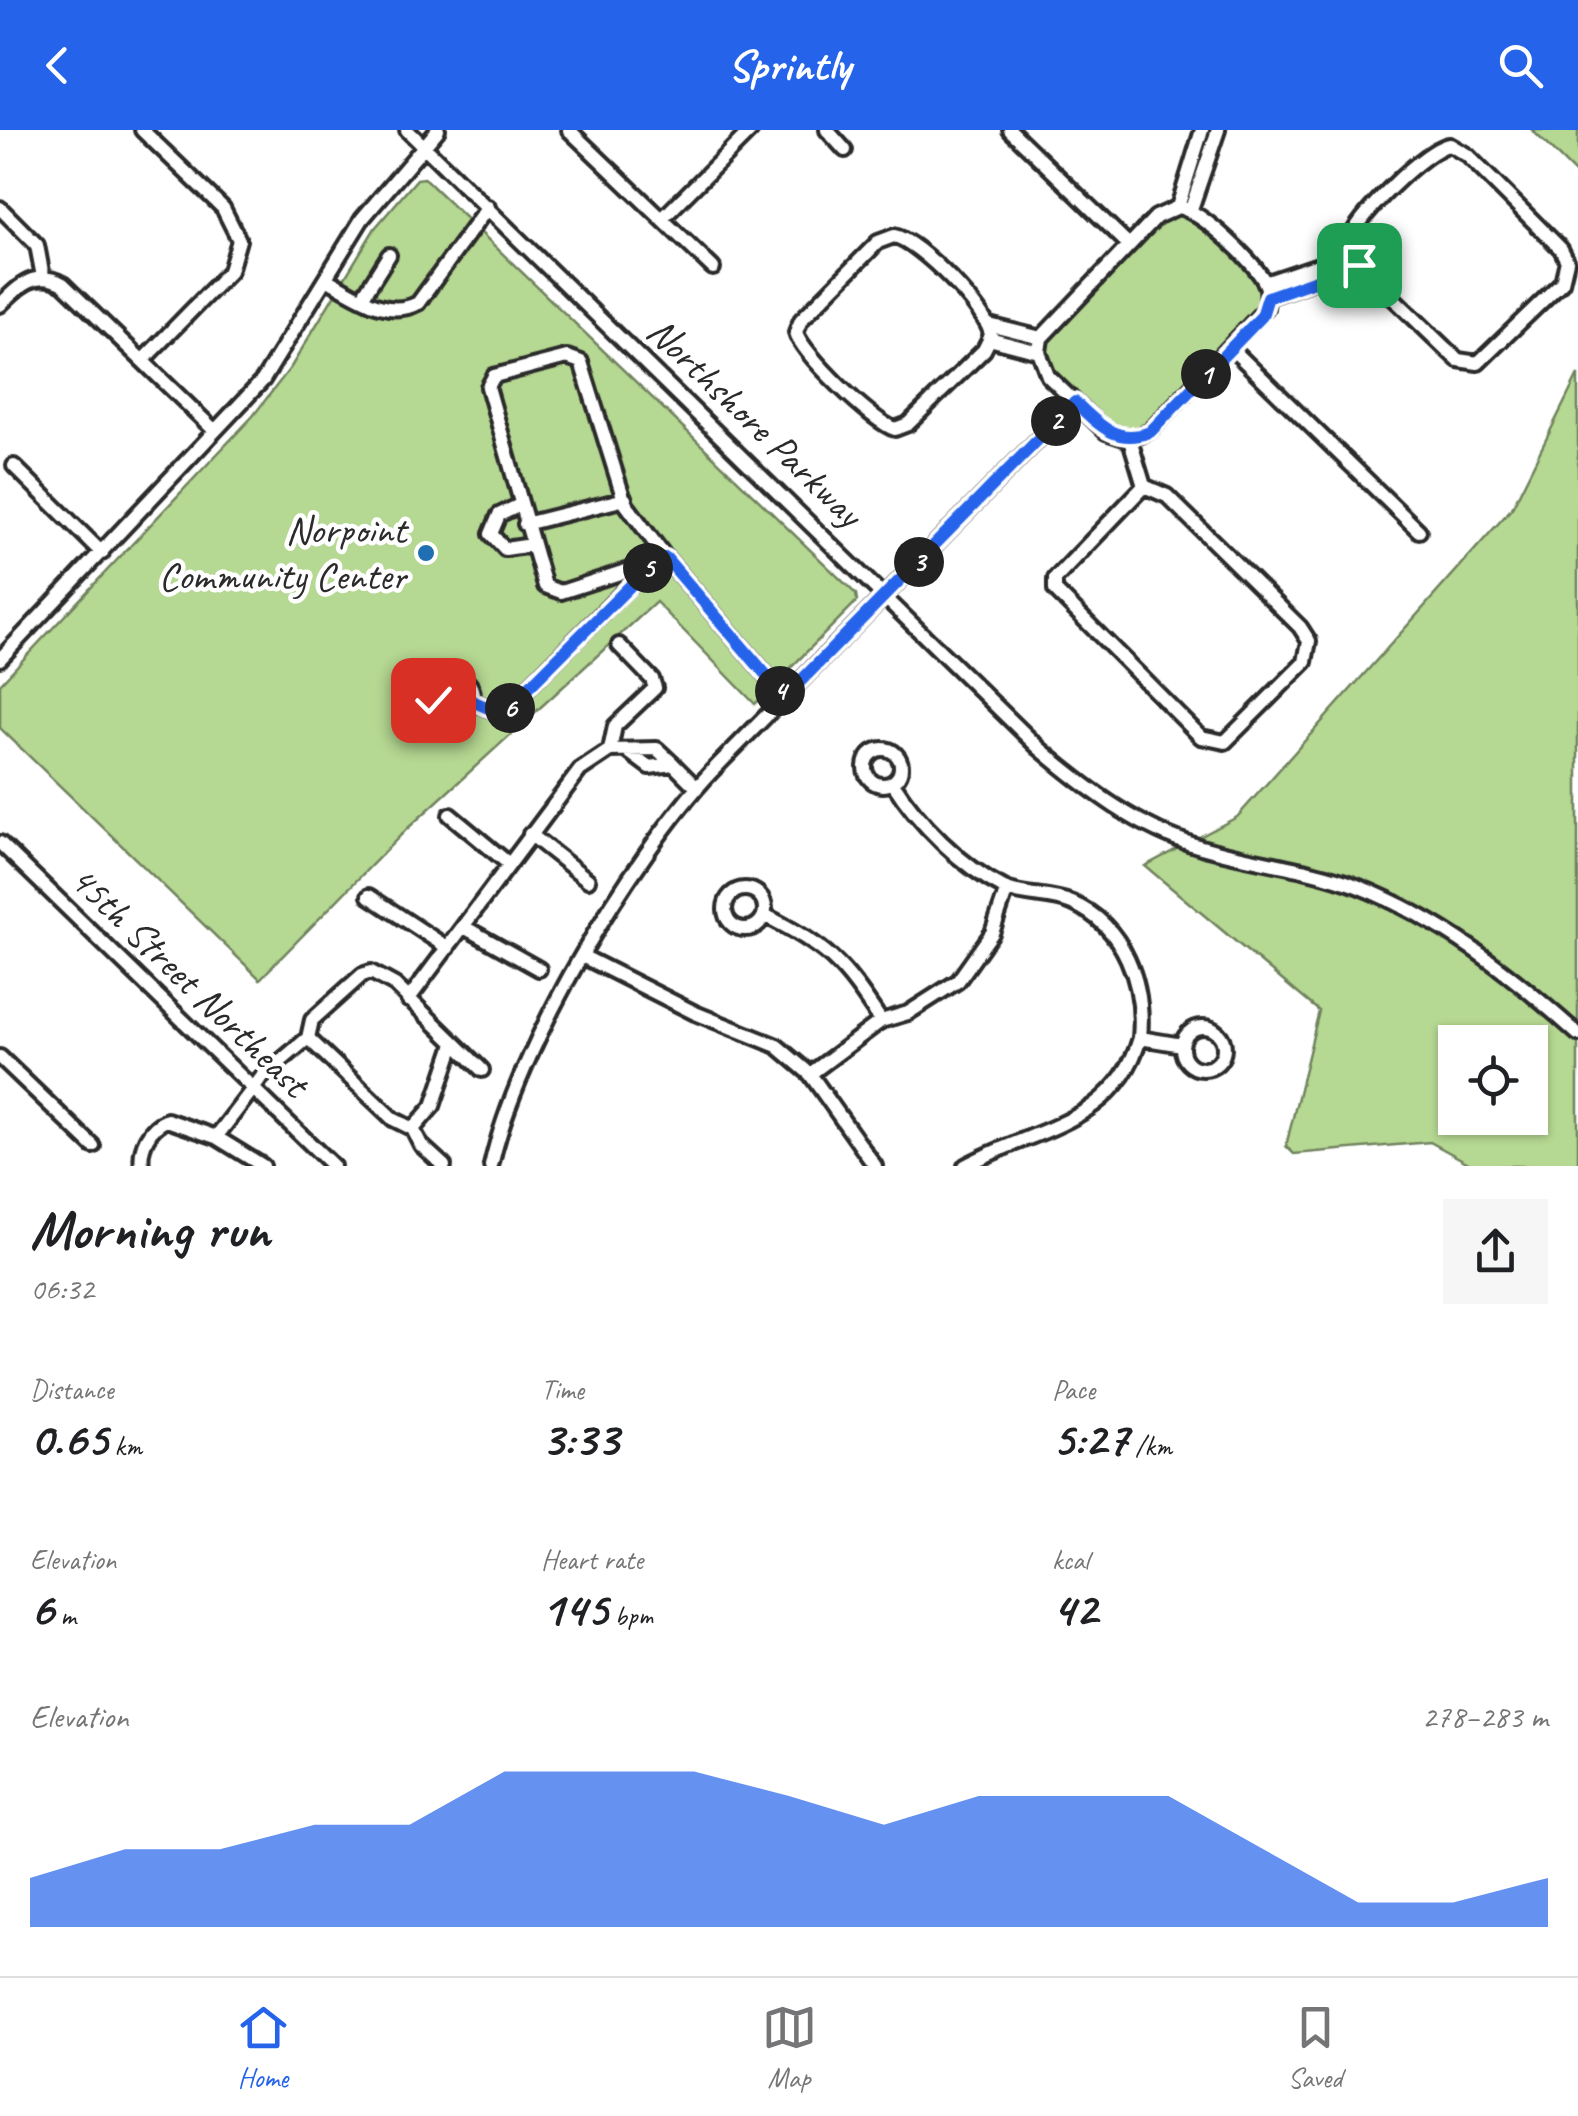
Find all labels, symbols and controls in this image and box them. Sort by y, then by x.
text: Sprintly [727,37,851,94]
icon: back [30,38,85,93]
icon: search [1493,38,1548,93]
pin [1317,223,1402,308]
icon: arrive [1332,238,1387,293]
street label: Northshore Parkway [637,307,876,540]
pin: 1 [1181,349,1231,399]
text: 1 [1200,356,1212,391]
pin: 2 [1031,396,1081,446]
text: 2 [1050,403,1062,438]
place label: Norpoint Community Center [159,505,410,601]
pin: 3 [894,537,944,587]
marker: Norpoint Community Center [415,542,437,564]
pin: 5 [623,543,673,593]
text: 3 [913,544,925,579]
text: 5 [642,550,654,585]
pin [391,658,476,743]
pin: 4 [755,666,805,716]
icon: check [406,673,461,728]
text: 4 [774,673,786,708]
pin: 6 [485,683,535,733]
text: 6 [503,690,517,725]
street label: 45th Street Northeast [59,854,322,1110]
map controls [1438,1025,1548,1135]
button: locate [1438,1025,1548,1135]
text: Morning run [30,1195,270,1265]
button: share [1443,1199,1548,1304]
text: 06:32 [30,1268,94,1309]
text: Distance [30,1372,114,1407]
text: Time [541,1372,584,1407]
text: Pace [1052,1372,1095,1407]
text: 0.65 [30,1407,108,1470]
text: 3:33 [541,1407,618,1470]
text: 5:27 [1052,1407,1128,1470]
text: km [108,1428,142,1463]
text: /km [1128,1428,1172,1463]
text: Elevation [30,1542,116,1577]
text: Heart rate [541,1542,643,1577]
text: kcal [1052,1542,1089,1577]
text: 6 [30,1577,54,1640]
text: 145 [541,1577,608,1640]
text: 42 [1052,1577,1097,1640]
text: m [54,1598,76,1633]
text: bpm [608,1598,653,1633]
text: Elevation [30,1696,128,1737]
text: 278–283 m [1422,1696,1548,1737]
tab: Home [236,2000,291,2095]
tab: Map [762,2000,817,2095]
tab: Saved [1288,2000,1343,2095]

